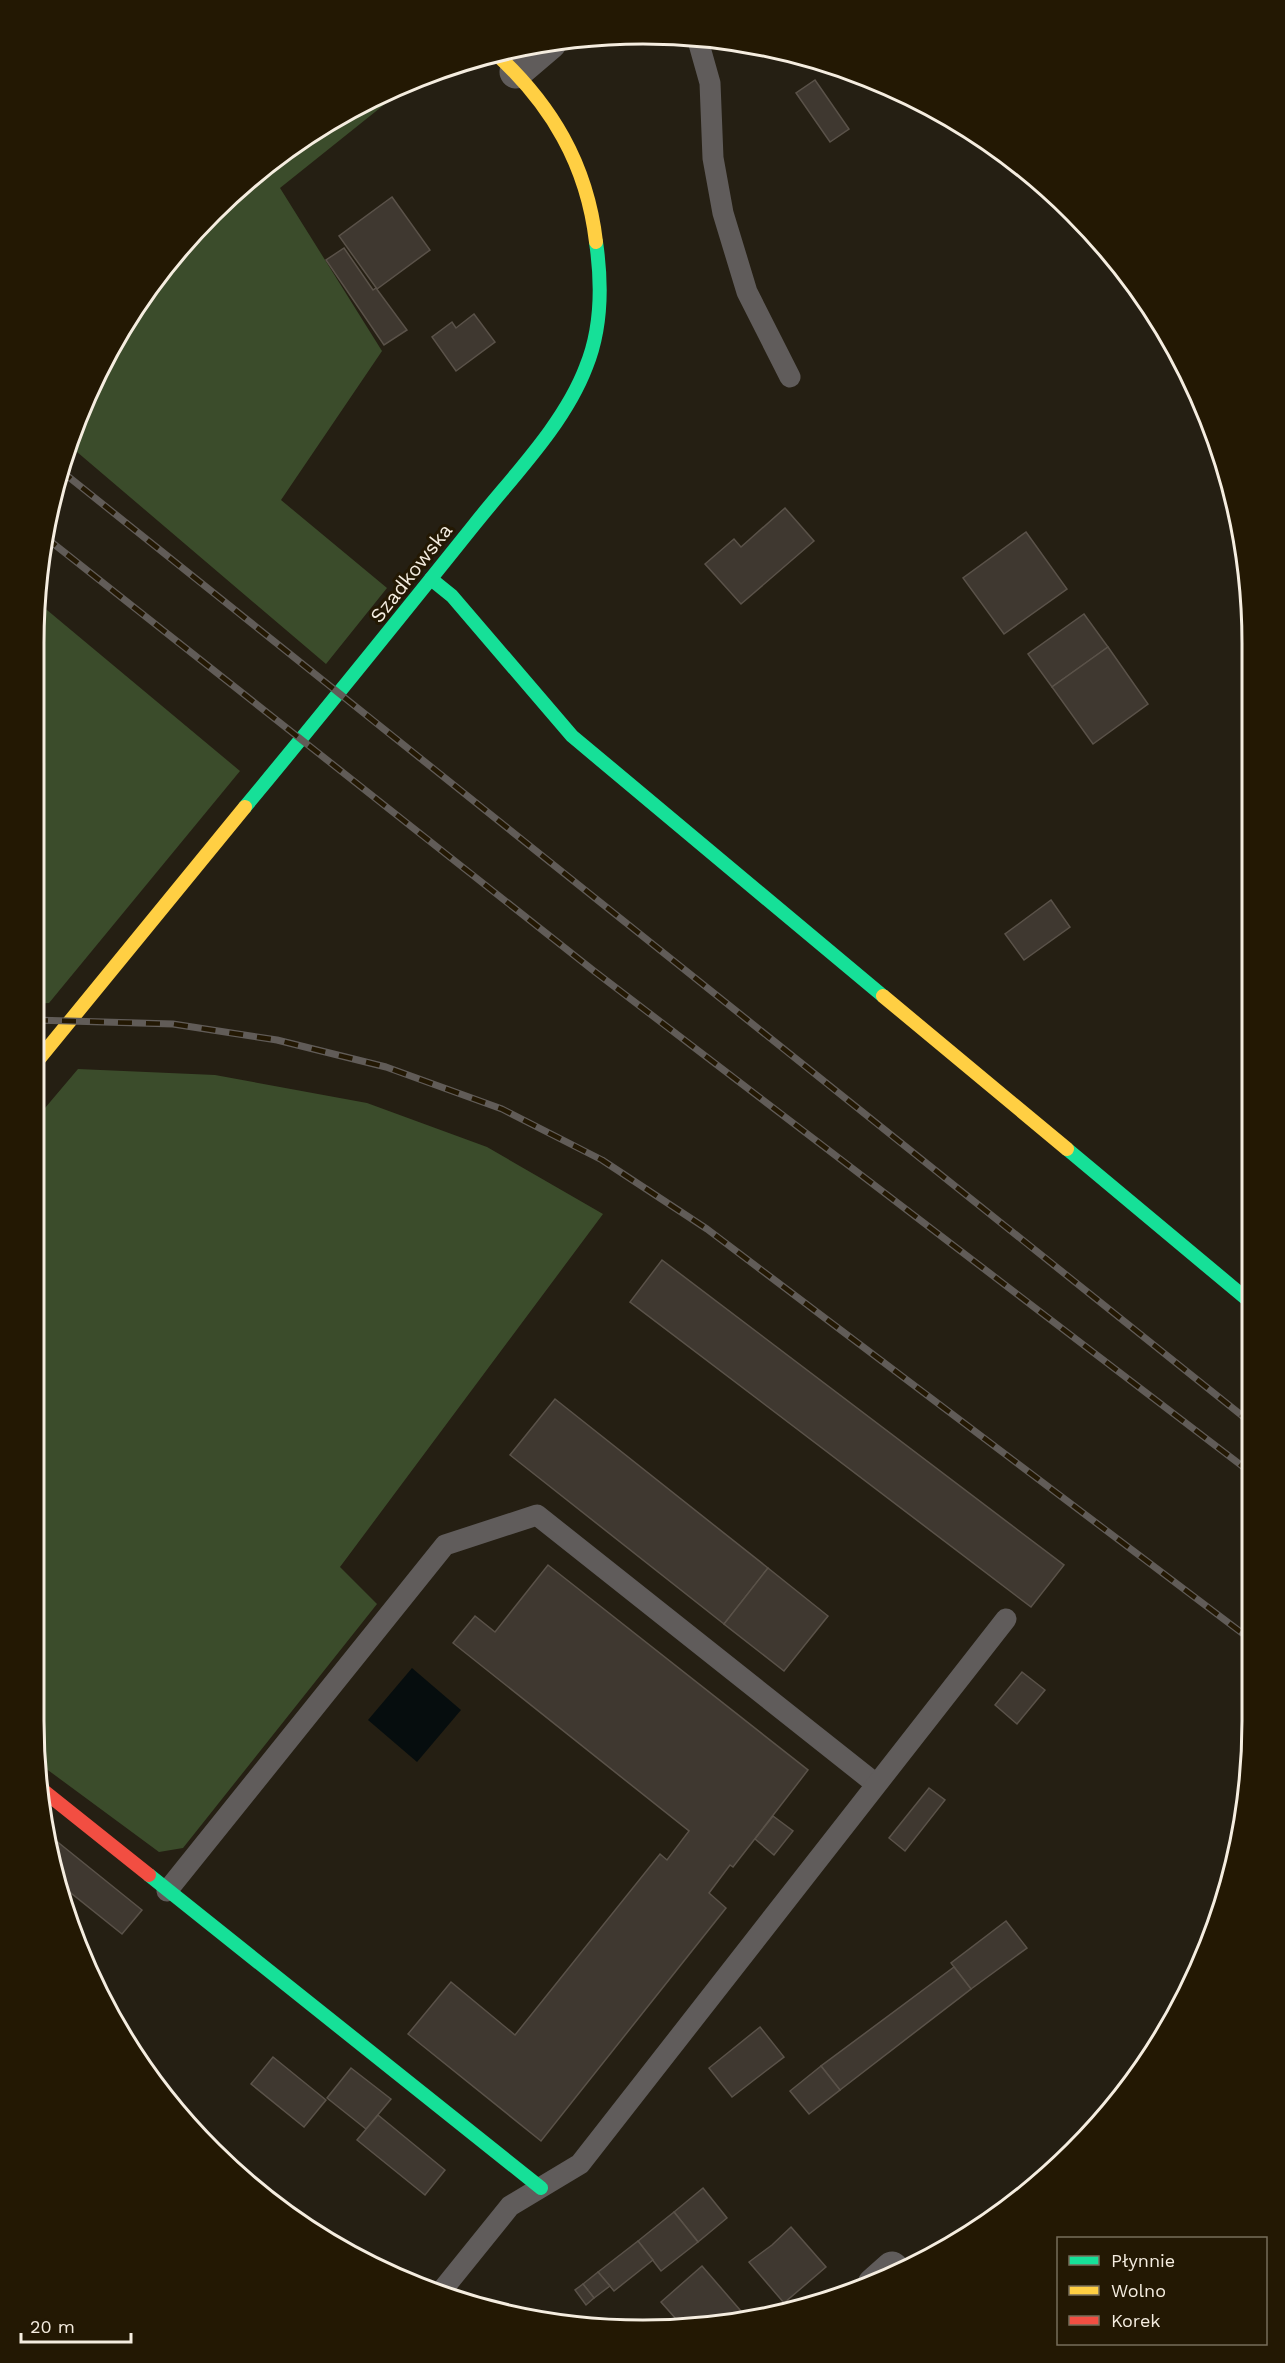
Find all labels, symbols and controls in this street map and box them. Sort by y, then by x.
street label: Szadkowska [365,519,457,627]
legend [1057,2237,1267,2345]
text: Płynnie [1111,2250,1175,2271]
text: Wolno [1111,2280,1166,2301]
scale bar [21,2306,130,2344]
text: Korek [1111,2310,1161,2331]
text: 20 m [30,2316,75,2337]

